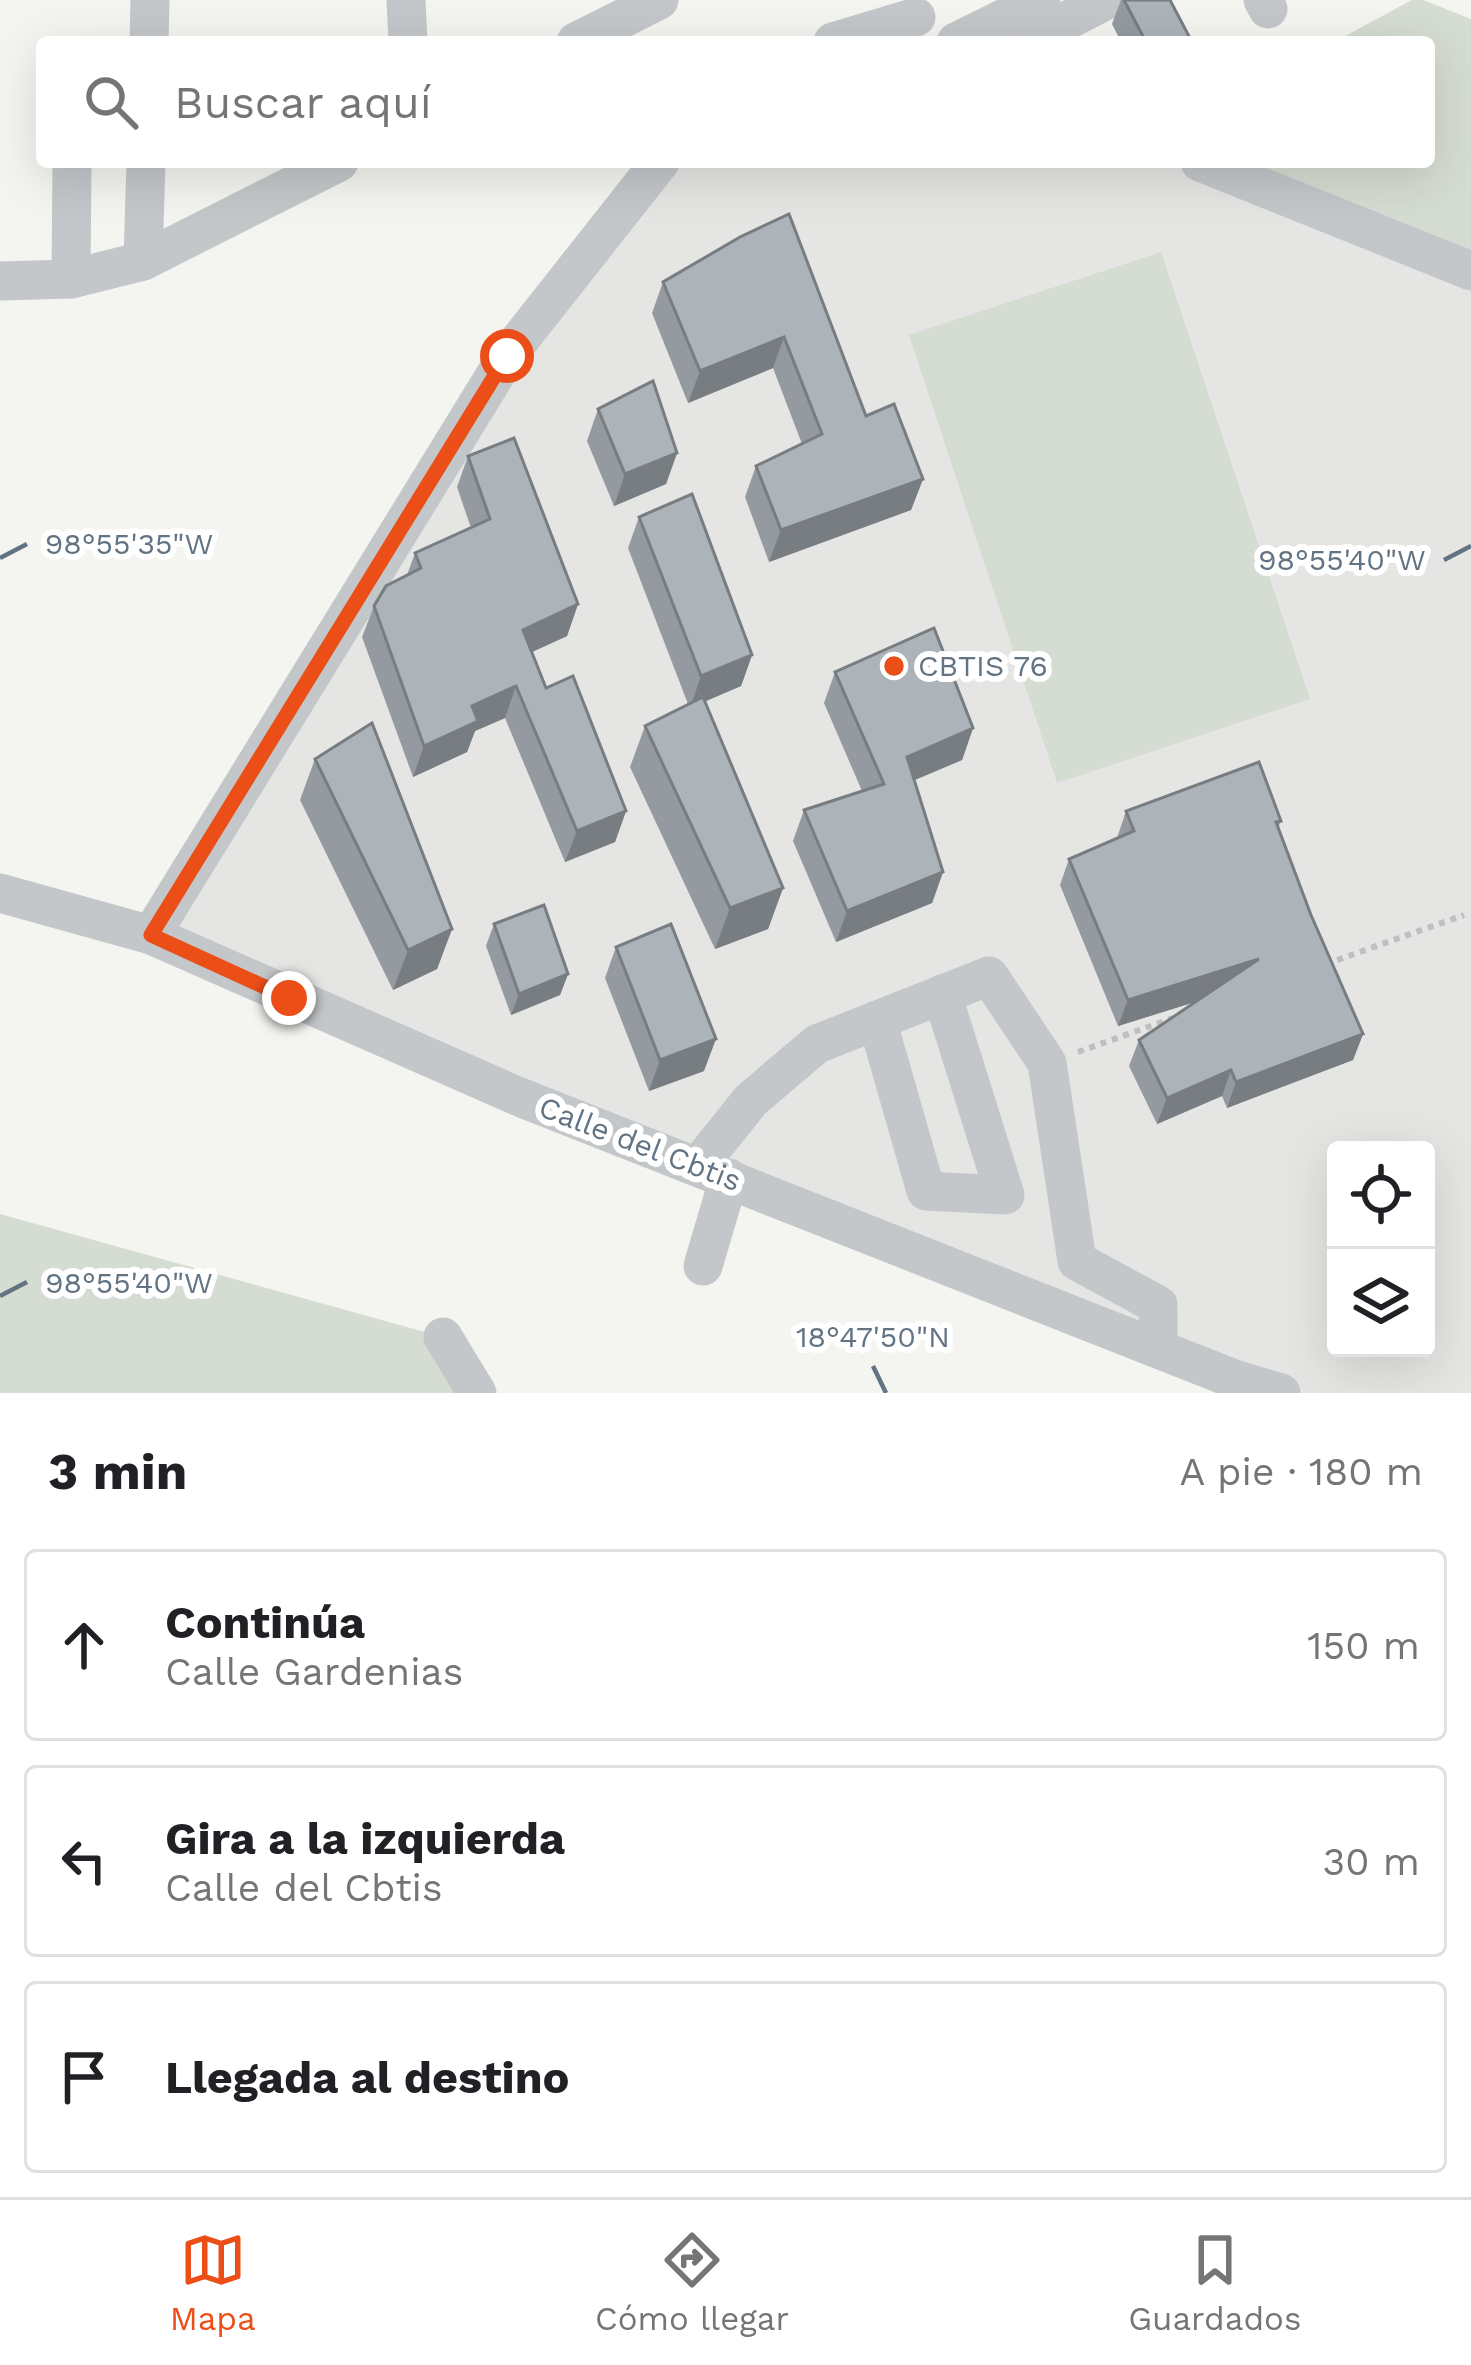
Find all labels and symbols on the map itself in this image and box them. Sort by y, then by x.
route start [480,329,534,383]
text: 98°55'35"W [45,526,213,561]
text: 98°55'40"W [1258,542,1426,577]
place label: CBTIS 76 [918,648,1048,683]
marker: CBTIS 76 [881,653,907,679]
route end [262,971,316,1025]
street label: Calle del Cbtis [534,1089,746,1198]
text: 98°55'40"W [45,1265,213,1300]
text: 18°47'50"N [796,1319,950,1354]

